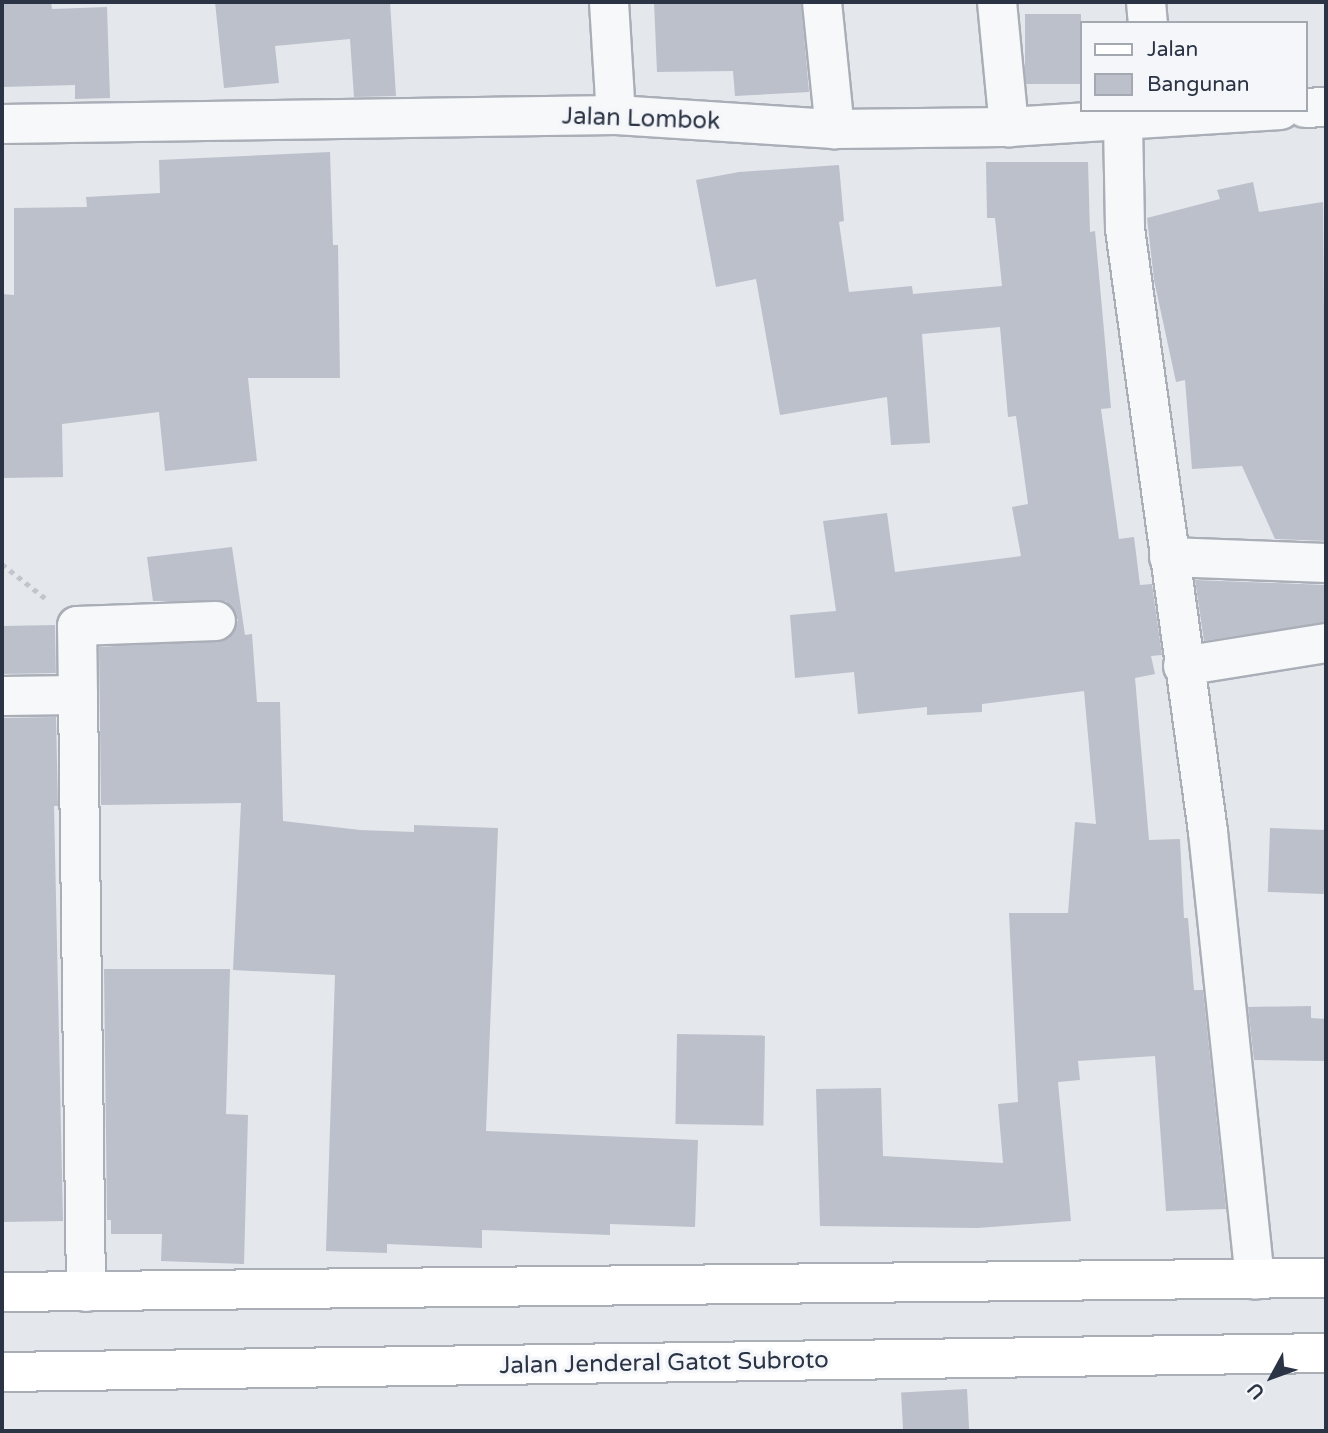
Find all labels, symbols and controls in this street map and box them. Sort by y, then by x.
legend [1080,21,1307,112]
text: Jalan [1147,37,1198,62]
text: Bangunan [1147,72,1250,97]
street label: Jalan Lombok [561,102,721,136]
north arrow [1237,1342,1307,1412]
street label: Jalan Jenderal Gatot Subroto [499,1346,829,1380]
text: U [1243,1378,1269,1403]

